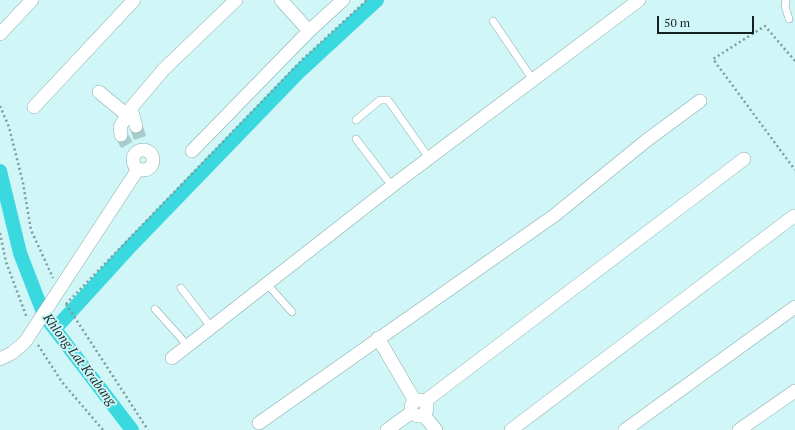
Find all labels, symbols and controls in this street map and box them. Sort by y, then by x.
scale bar [659,8,756,34]
text: 50 m [664,15,690,30]
water label: Khlong Lat Krabang [39,311,119,409]

